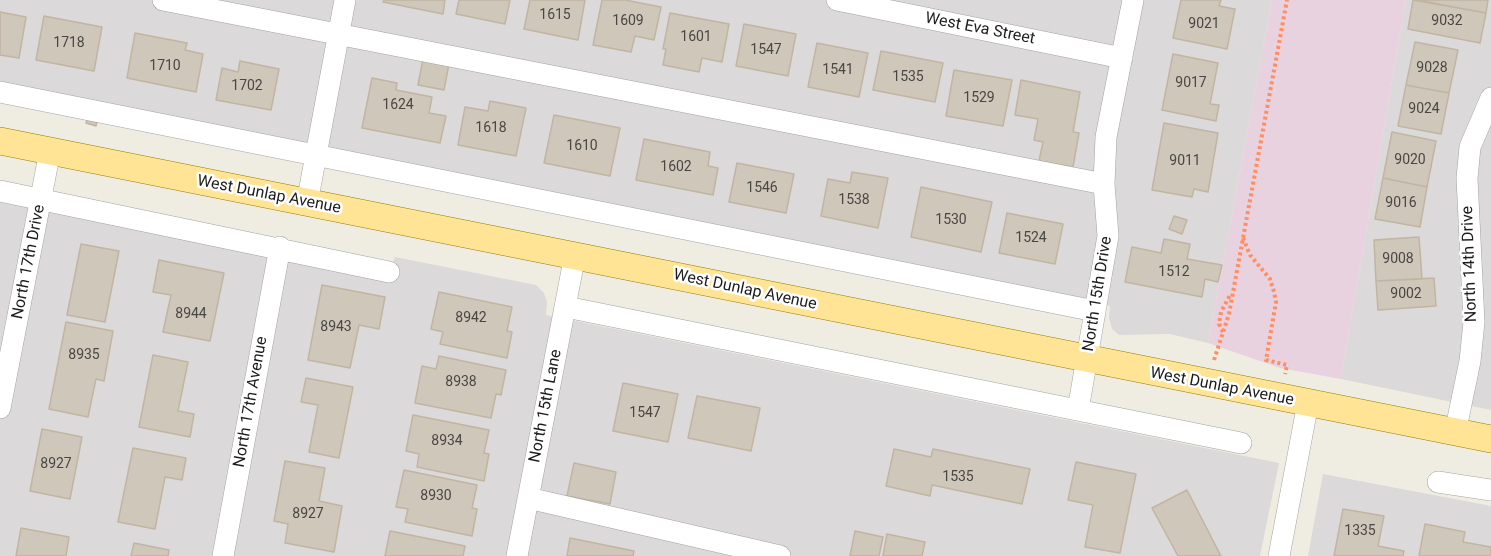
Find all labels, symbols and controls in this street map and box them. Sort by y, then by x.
house number: 1615 [539,7,571,23]
street label: West Eva Street [924,9,1036,49]
house number: 1609 [612,13,644,29]
house number: 9032 [1431,13,1463,29]
house number: 9021 [1188,16,1220,32]
house number: 1601 [680,29,712,45]
house number: 1718 [53,35,85,51]
house number: 1547 [750,42,782,58]
house number: 1710 [149,58,181,74]
house number: 9028 [1416,60,1448,76]
house number: 1541 [822,62,854,78]
house number: 1535 [892,69,924,85]
house number: 9017 [1175,75,1207,91]
house number: 1702 [231,78,263,94]
house number: 1529 [963,90,995,106]
house number: 1624 [382,97,414,113]
house number: 9024 [1408,101,1440,117]
house number: 1618 [475,120,507,136]
house number: 1610 [566,138,598,154]
house number: 9020 [1394,152,1426,168]
house number: 9011 [1169,153,1201,169]
house number: 1602 [660,159,692,175]
street label: West Dunlap Avenue [196,172,342,218]
house number: 1546 [746,180,778,196]
house number: 1538 [838,192,870,208]
house number: 9016 [1385,195,1417,211]
street label: North 17th Drive [8,203,50,321]
street label: North 14th Drive [1458,206,1482,322]
house number: 1530 [935,212,967,228]
house number: 1524 [1015,230,1047,246]
street label: North 15th Drive [1079,235,1117,353]
house number: 9008 [1382,251,1414,267]
house number: 1512 [1158,264,1190,280]
street label: West Dunlap Avenue [672,265,818,315]
house number: 9002 [1390,286,1422,302]
house number: 8944 [175,306,207,322]
house number: 8942 [455,310,487,326]
house number: 8943 [320,319,352,335]
street label: North 17th Avenue [230,335,272,469]
house number: 8935 [68,347,100,363]
street label: North 15th Lane [526,348,566,464]
street label: West Dunlap Avenue [1149,364,1295,410]
house number: 8938 [445,374,477,390]
house number: 1547 [629,405,661,421]
house number: 8934 [431,433,463,449]
house number: 8927 [40,456,72,472]
house number: 1535 [942,469,974,485]
house number: 8930 [420,488,452,504]
house number: 8927 [292,506,324,522]
house number: 1335 [1344,523,1376,539]

